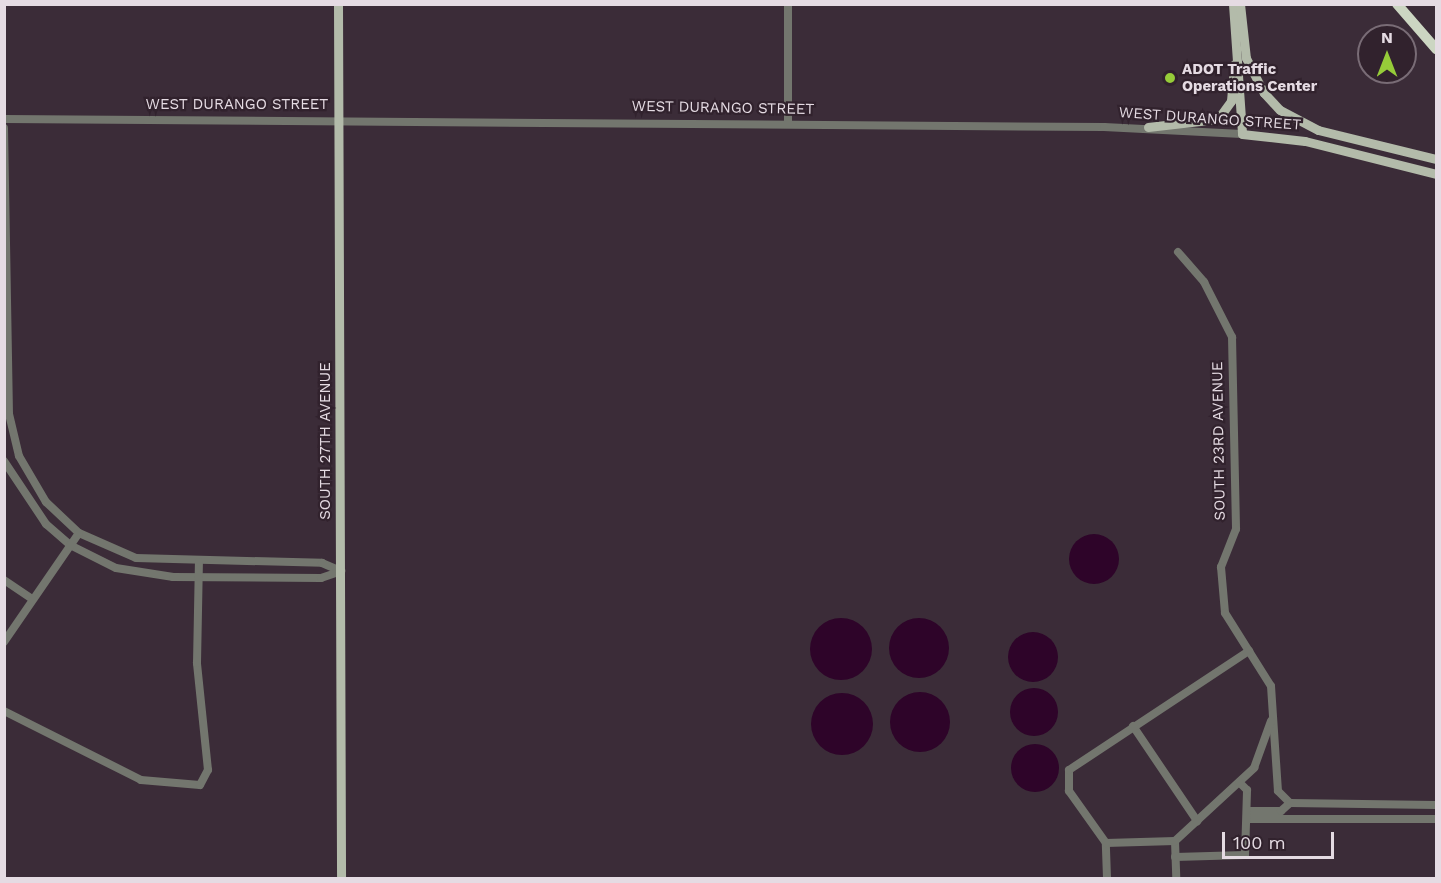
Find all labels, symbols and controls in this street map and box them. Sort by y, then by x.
north arrow [1357,24,1417,84]
text: N [1381,28,1393,47]
place label: ADOT Traffic Operations Center [1182,60,1317,95]
marker: ADOT Traffic Operations Center [1163,71,1177,85]
street label: WEST DURANGO STREET [145,96,329,114]
street label: WEST DURANGO STREET [631,97,815,119]
street label: WEST DURANGO STREET [1118,104,1302,134]
street label: SOUTH 23RD AVENUE [1209,361,1229,521]
street label: SOUTH 27TH AVENUE [317,362,335,520]
scale bar [1225,820,1338,858]
text: 100 m [1233,832,1286,853]

